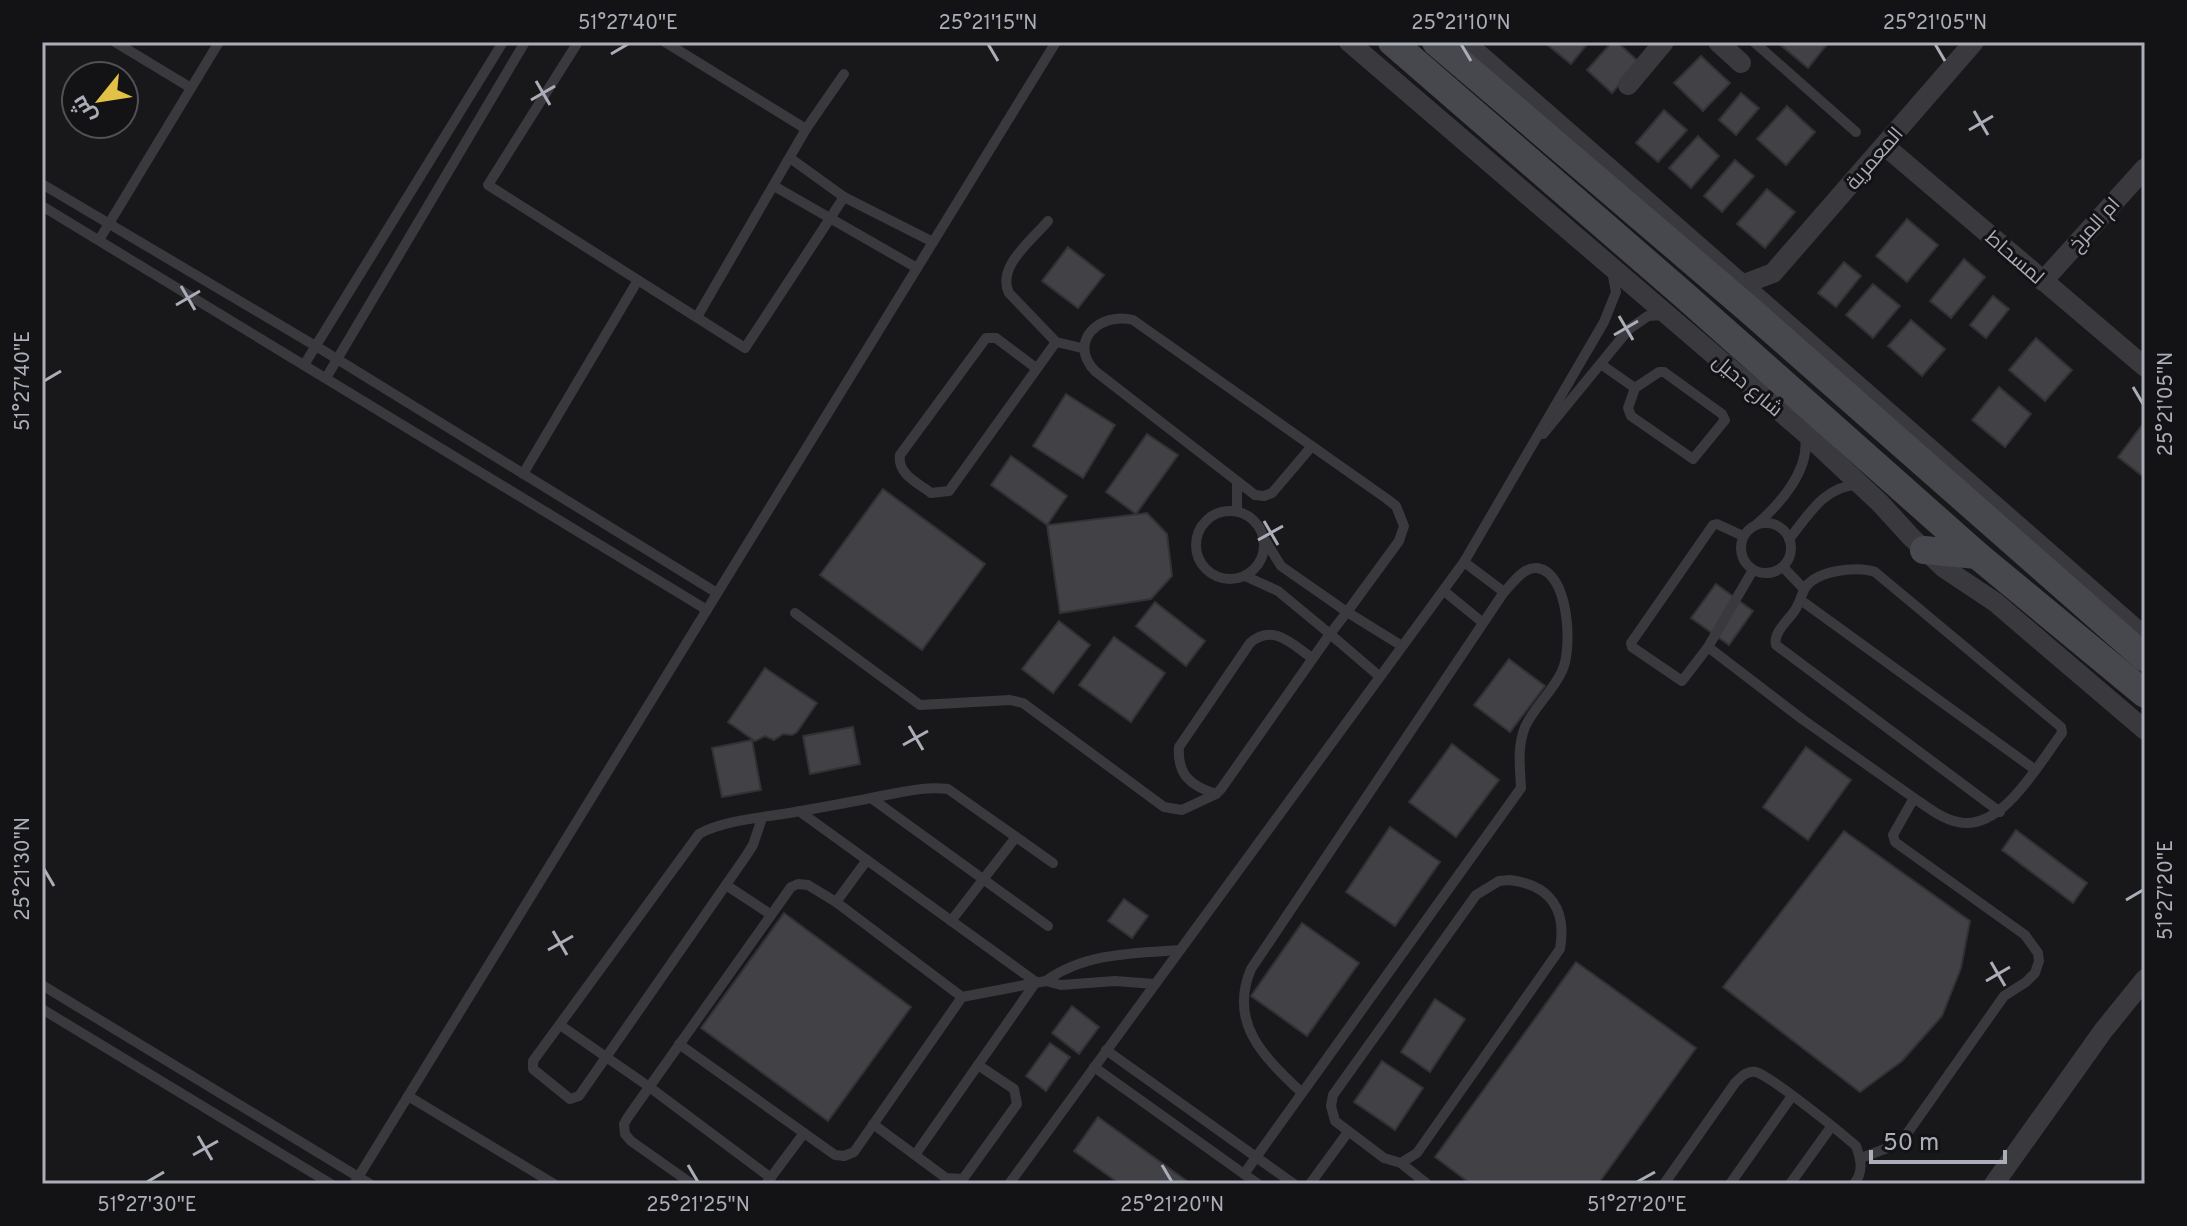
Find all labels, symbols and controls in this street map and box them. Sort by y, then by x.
text: 51°27'40"E [578,11,678,37]
text: 25°21'15"N [939,11,1037,37]
text: 25°21'10"N [1411,11,1511,37]
text: 25°21'05"N [1883,11,1987,37]
north arrow [60,60,140,140]
text: ش [66,90,104,128]
street label: المعمرية [1841,122,1910,196]
street label: ام المرخ [2064,193,2127,258]
street label: لمسحاط [1979,226,2048,291]
text: 51°27'40"E [11,331,37,431]
street label: شارع دحيل [1706,350,1787,424]
text: 25°21'05"N [2154,352,2180,456]
text: 25°21'30"N [11,817,37,921]
text: 51°27'20"E [2154,840,2180,940]
scale bar [1871,1114,2005,1164]
text: 50 m [1883,1129,1939,1159]
text: 51°27'30"E [97,1193,197,1219]
text: 25°21'25"N [646,1193,750,1219]
text: 25°21'20"N [1120,1193,1224,1219]
text: 51°27'20"E [1587,1193,1687,1219]

